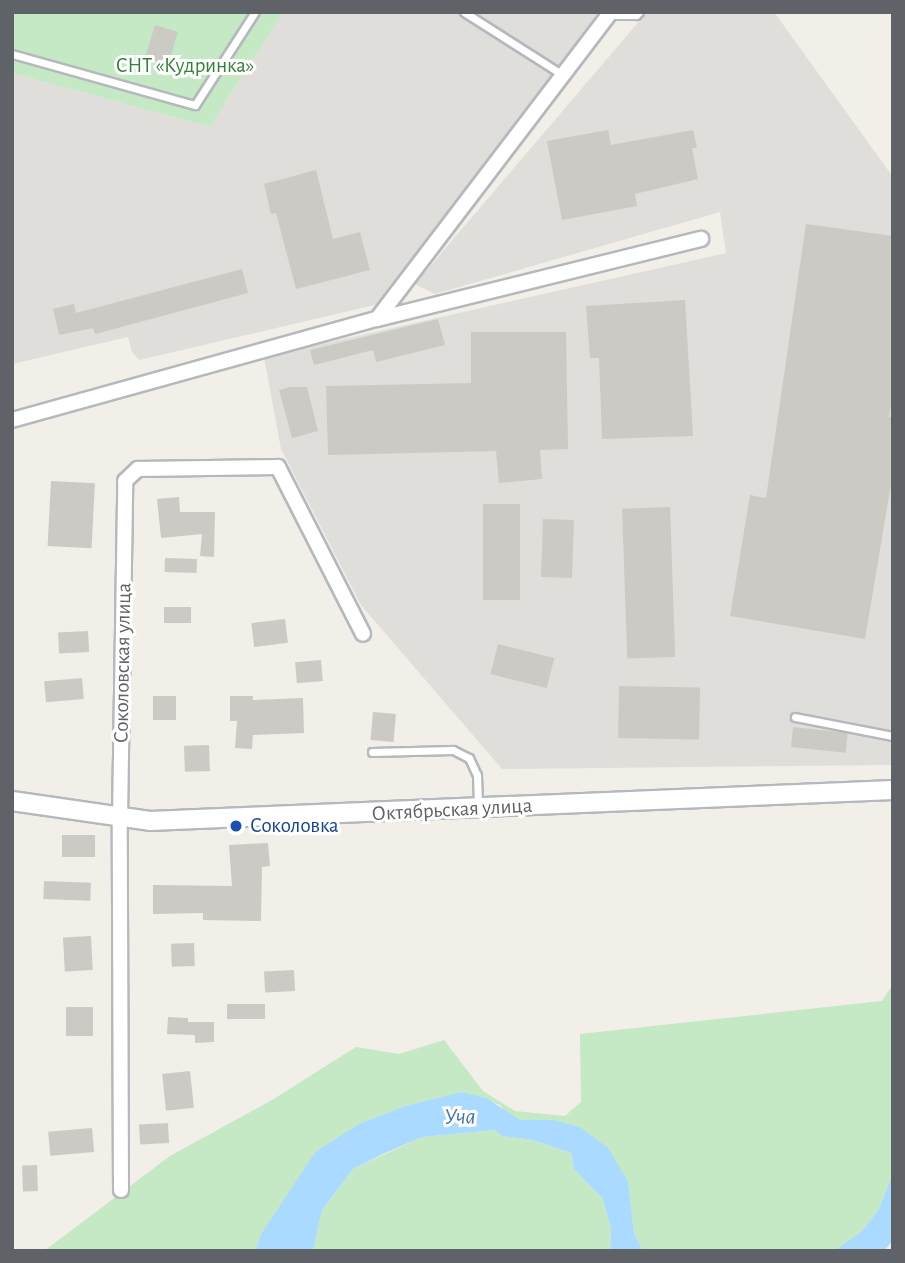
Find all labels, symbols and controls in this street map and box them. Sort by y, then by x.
park label: СНТ «Кудринка» [116,53,254,79]
street label: Соколовская улица [109,583,137,743]
street label: Октябрьская улица [371,793,533,827]
place label: Соколовка [250,813,339,839]
marker: Соколовка [228,818,244,834]
water label: Уча [444,1104,476,1132]

